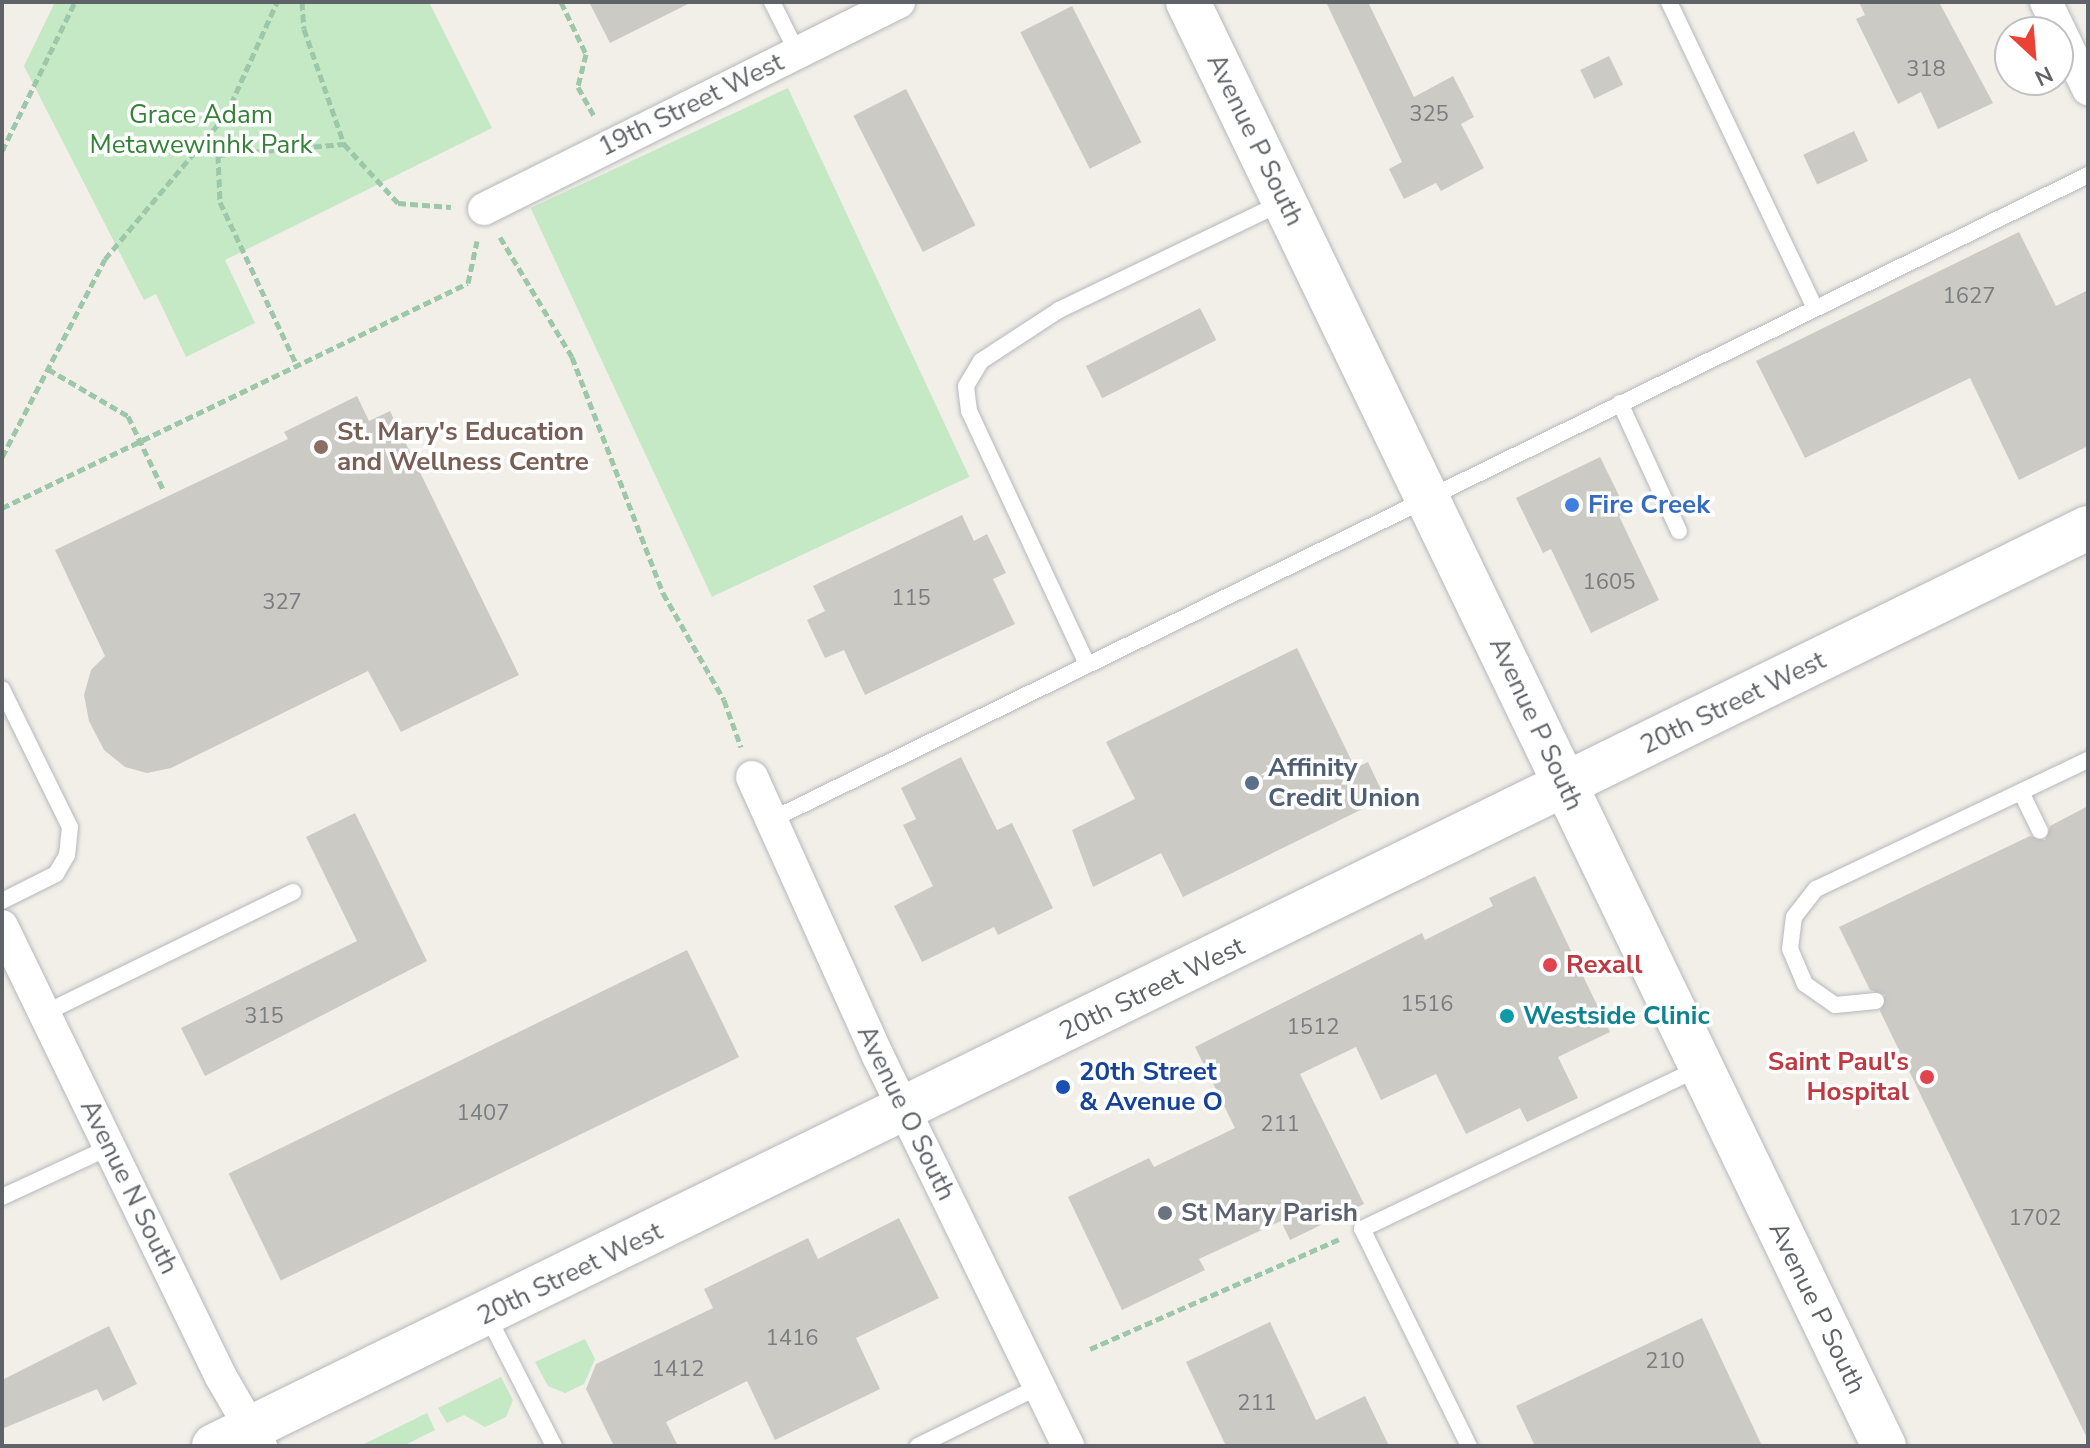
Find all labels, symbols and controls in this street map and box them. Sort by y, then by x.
north arrow [1994,16,2074,96]
street label: 19th Street West [593,47,789,163]
street label: Avenue P South [1200,49,1310,231]
house number: 318 [1906,57,1946,83]
text: N [2030,59,2058,93]
park label: Grace Adam Metawewinhk Park [89,99,313,160]
house number: 325 [1409,102,1449,128]
house number: 1627 [1943,284,1995,310]
place label: St. Mary's Education and Wellness Centre [337,416,589,478]
marker: St. Mary's Education and Wellness Centre [312,438,330,456]
place label: Fire Creek [1588,489,1710,521]
marker: Fire Creek [1563,496,1581,514]
house number: 1605 [1583,570,1635,596]
house number: 115 [891,586,931,612]
house number: 327 [262,590,302,616]
street label: Avenue P South [1482,633,1590,815]
street label: 20th Street West [1635,645,1831,761]
place label: Affinity Credit Union [1268,752,1420,814]
marker: Affinity Credit Union [1243,774,1261,792]
street label: 20th Street West [1054,931,1250,1047]
place label: Rexall [1566,949,1642,981]
marker: Rexall [1541,956,1559,974]
house number: 1516 [1401,992,1453,1018]
place label: Westside Clinic [1523,1000,1710,1032]
house number: 315 [244,1004,284,1030]
marker: Westside Clinic [1498,1007,1516,1025]
house number: 1512 [1287,1015,1339,1041]
street label: Avenue O South [850,1020,962,1206]
place label: Saint Paul's Hospital [1768,1046,1909,1108]
place label: 20th Street & Avenue O [1079,1056,1223,1118]
marker: Saint Paul's Hospital [1916,1066,1938,1088]
marker: 20th Street & Avenue O [1054,1078,1072,1096]
street label: Avenue N South [73,1095,185,1279]
house number: 1407 [457,1101,509,1127]
house number: 211 [1260,1112,1300,1138]
place label: St Mary Parish [1181,1197,1358,1229]
marker: St Mary Parish [1156,1204,1174,1222]
house number: 1702 [2009,1206,2061,1232]
street label: 20th Street West [472,1216,668,1332]
street label: Avenue P South [1762,1217,1872,1399]
house number: 1416 [766,1326,818,1352]
house number: 210 [1645,1349,1685,1375]
house number: 1412 [652,1357,704,1383]
house number: 211 [1237,1391,1277,1417]

